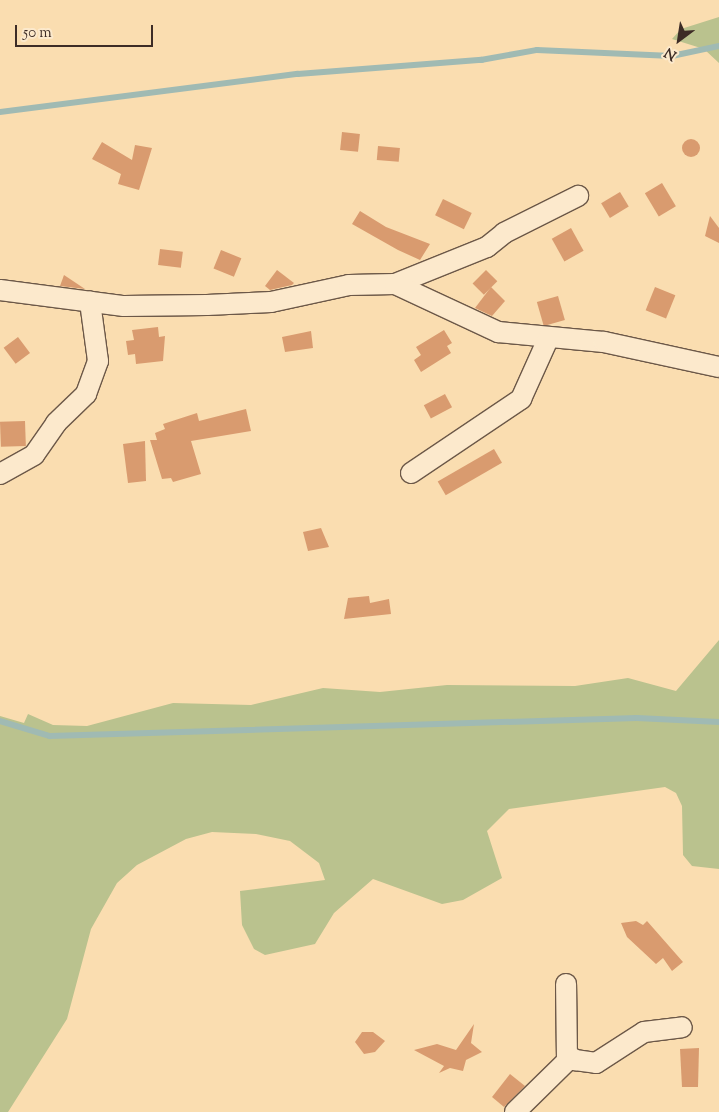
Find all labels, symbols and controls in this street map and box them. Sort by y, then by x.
scale bar [18,15,155,47]
north arrow [654,15,704,65]
text: 50 m [23,23,52,44]
text: N [661,41,681,64]

